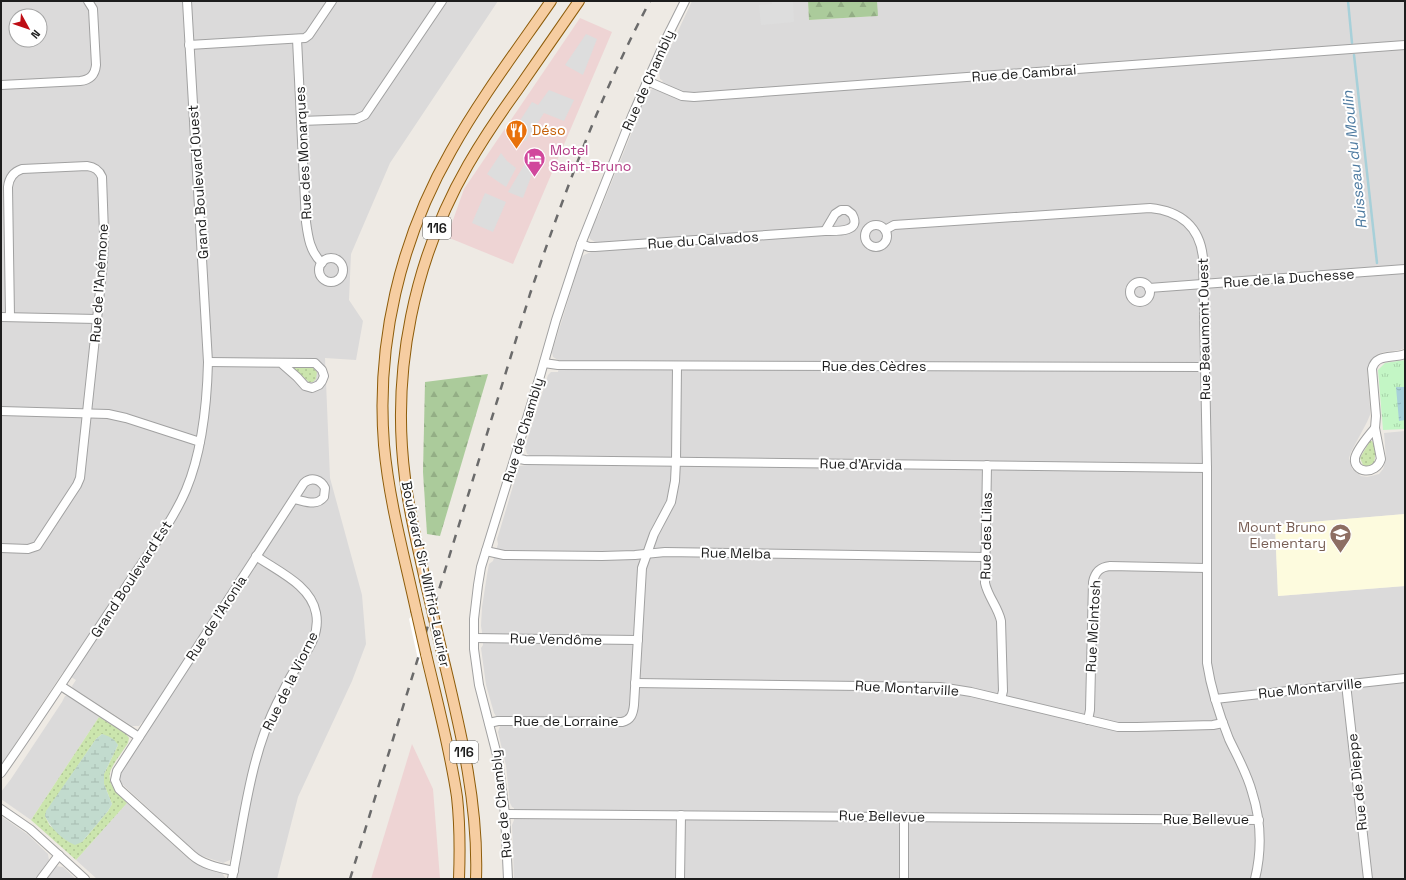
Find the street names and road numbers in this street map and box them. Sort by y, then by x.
street label: Rue de Chambly [618,27,678,133]
street label: Rue de Cambrai [971,60,1077,86]
street label: Rue des Monarques [291,86,315,220]
street label: Grand Boulevard Ouest [184,104,212,260]
road number: 116 [423,217,451,239]
street label: Rue de l'Anémone [86,223,112,343]
street label: Rue du Calvados [647,227,759,253]
street label: Rue Beaumont Ouest [1194,258,1214,400]
street label: Rue de la Duchesse [1223,264,1355,292]
street label: Rue des Cèdres [822,357,926,375]
street label: Rue de Chambly [498,375,548,485]
street label: Rue d'Arvida [819,454,903,474]
street label: Boulevard Sir-Wilfrid-Laurier [397,479,455,669]
street label: Rue des Lilas [976,492,996,580]
street label: Grand Boulevard Est [86,517,176,641]
street label: Rue Melba [701,543,771,563]
street label: Rue de l'Aronia [182,572,250,664]
street label: Rue McIntosh [1082,579,1104,673]
street label: Rue de la Viorne [258,629,322,733]
street label: Rue Vendôme [510,629,602,649]
street label: Rue Montarville [1257,674,1363,702]
street label: Rue Montarville [854,676,960,700]
street label: Rue de Lorraine [513,712,619,730]
street label: Rue de Dieppe [1343,733,1371,831]
road number: 116 [450,741,478,763]
street label: Rue de Chambly [486,749,516,859]
street label: Rue Bellevue [839,806,925,826]
street label: Rue Bellevue [1163,810,1249,828]

